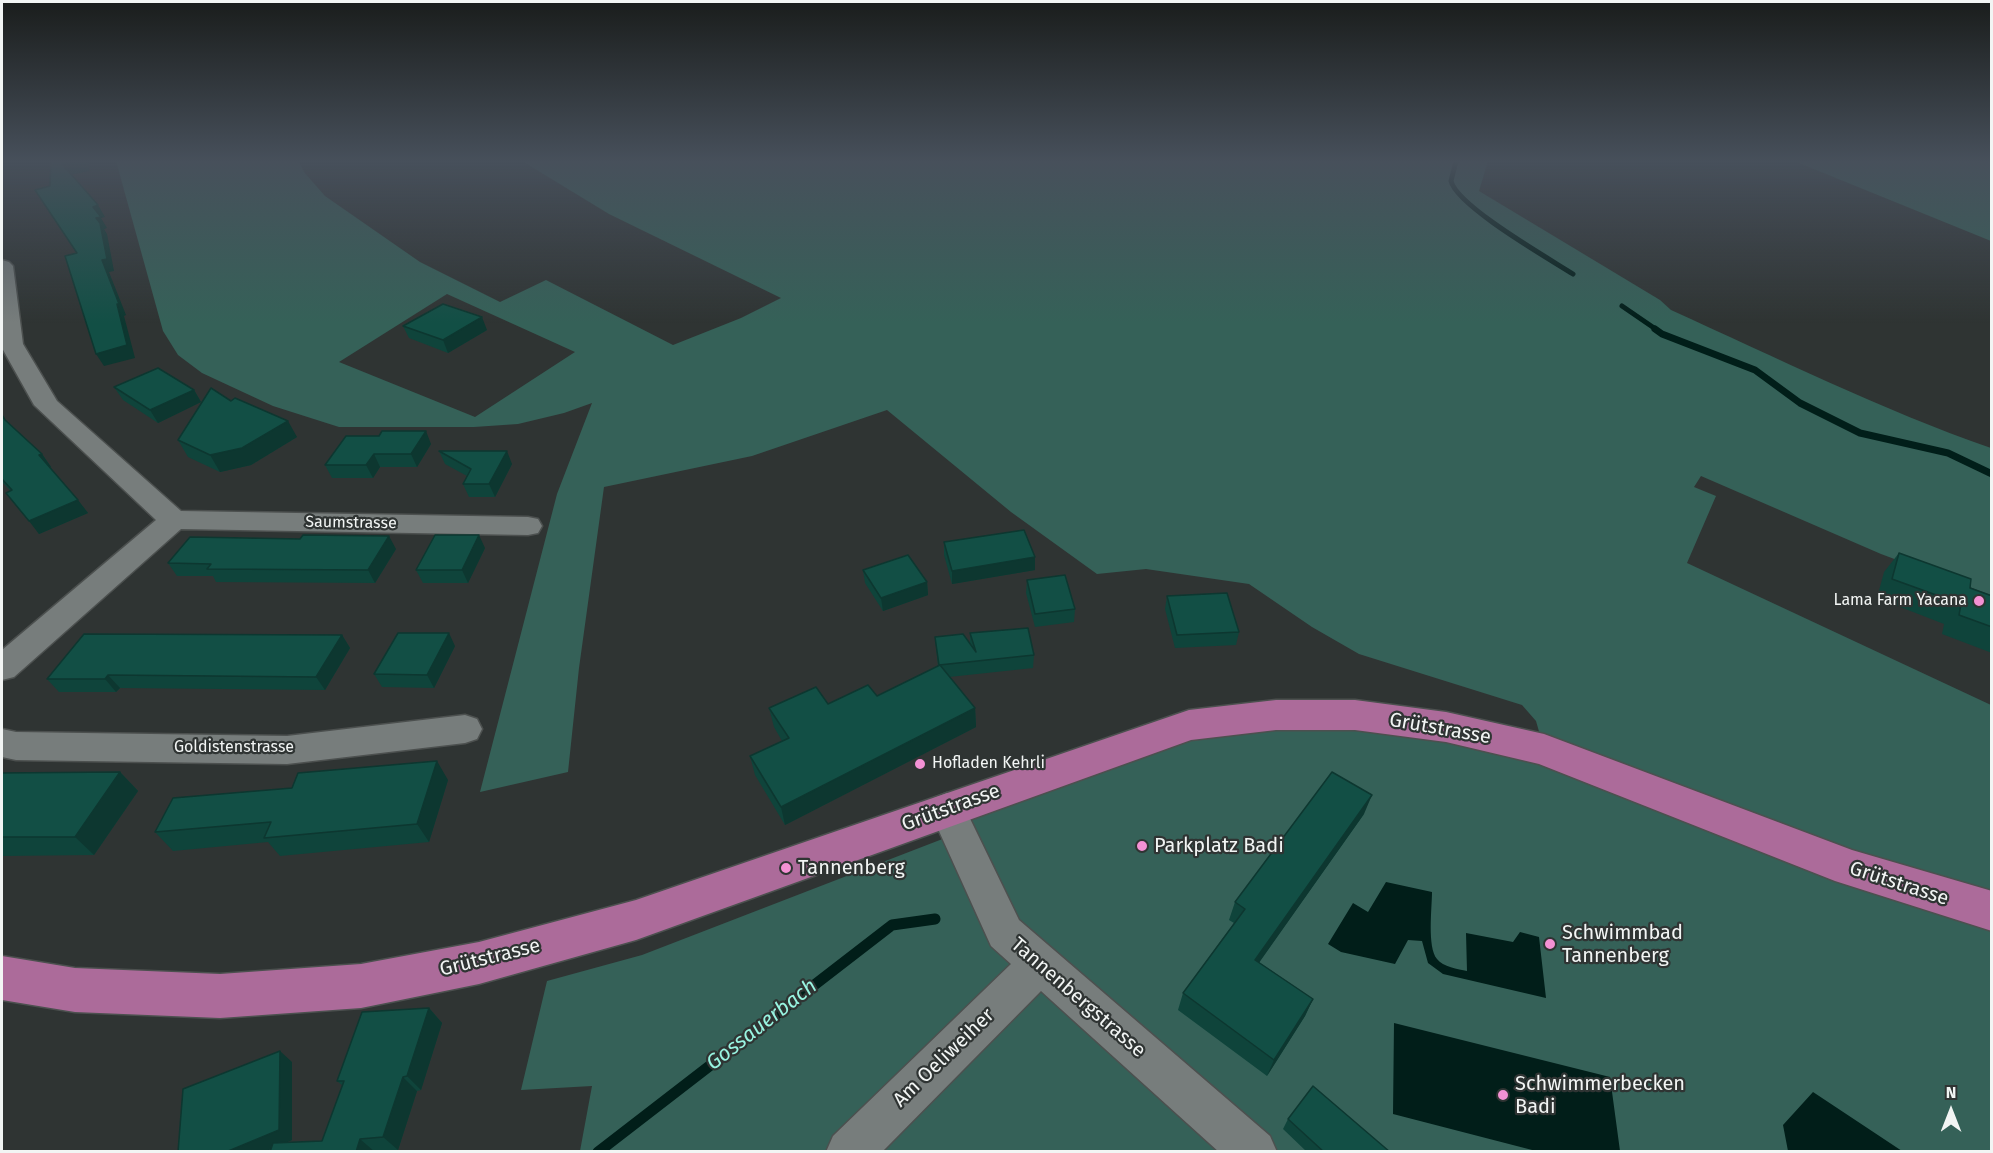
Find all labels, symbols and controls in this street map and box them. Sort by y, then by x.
street label: Saumstrasse [305,513,397,533]
place label: Lama Farm Yacana [1834,591,1967,611]
marker: Lama Farm Yacana [1972,594,1986,608]
street label: Grütstrasse [1387,708,1493,750]
street label: Goldistenstrasse [174,738,294,758]
place label: Hofladen Kehrli [932,754,1045,774]
marker: Hofladen Kehrli [913,757,927,771]
street label: Grütstrasse [899,779,1003,837]
place label: Parkplatz Badi [1154,834,1284,858]
marker: Parkplatz Badi [1135,839,1149,853]
place label: Tannenberg [798,856,905,880]
street label: Grütstrasse [1846,857,1952,911]
marker: Tannenberg [779,861,793,875]
place label: Schwimmbad Tannenberg [1562,921,1683,968]
street label: Tannenbergstrasse [1006,933,1150,1063]
street label: Grütstrasse [437,934,543,982]
marker: Schwimmbad Tannenberg [1543,937,1557,951]
water label: Gossauerbach [702,974,822,1076]
street label: Am Oeliweiher [888,1004,1000,1112]
place label: Schwimmerbecken Badi [1515,1072,1685,1119]
north arrow [1921,1081,1981,1141]
text: N [1946,1083,1956,1102]
marker: Schwimmerbecken Badi [1496,1088,1510,1102]

